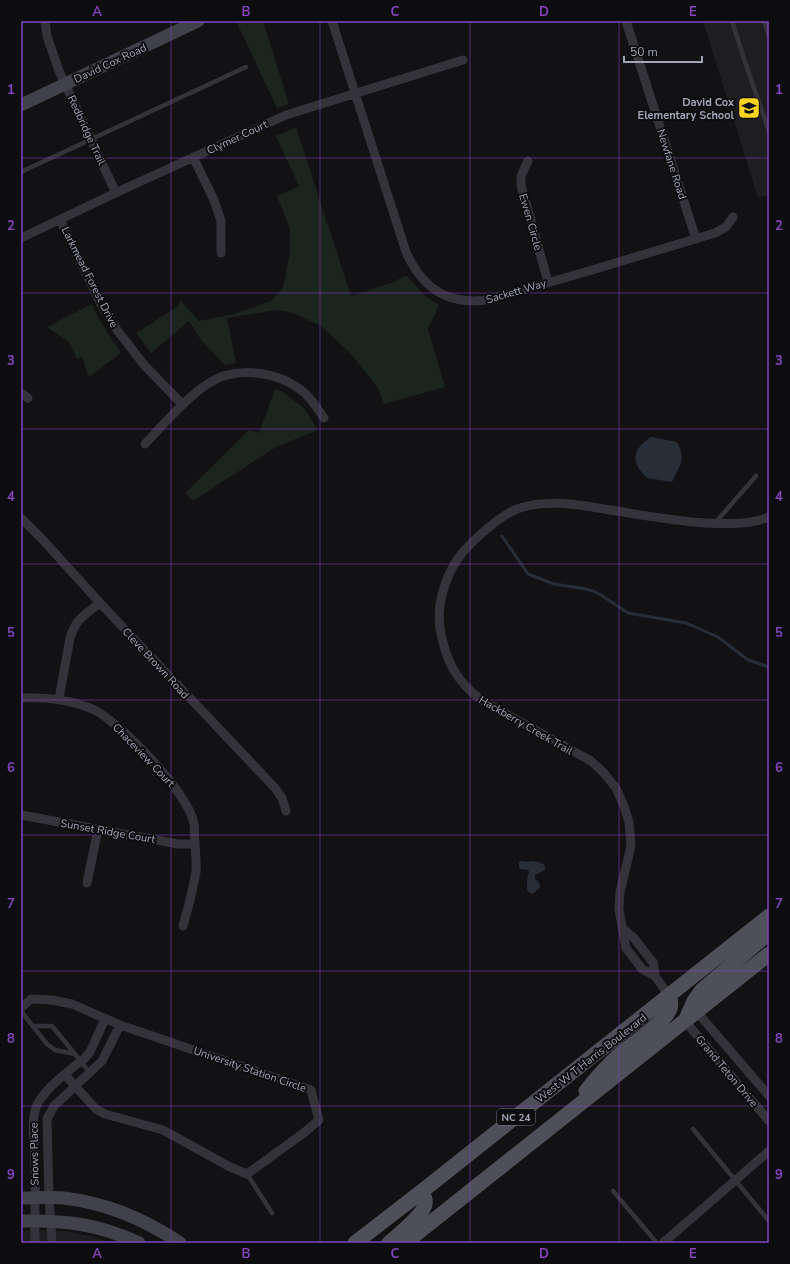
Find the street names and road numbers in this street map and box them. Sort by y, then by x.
street label: David Cox Road [71,40,149,87]
street label: Redbridge Trail [64,93,110,168]
street label: Clymer Court [204,117,270,158]
street label: Newfane Road [653,127,690,201]
street label: Ewen Circle [515,192,546,252]
street label: Larkmead Forest Drive [58,224,122,330]
street label: Sackett Way [484,276,548,307]
street label: Cleve Brown Road [119,625,192,702]
street label: Hackberry Creek Trail [476,692,576,759]
street label: Chaceview Court [109,720,178,791]
street label: Sunset Ridge Court [59,816,157,847]
street label: West W T Harris Boulevard [533,1010,650,1106]
street label: Grand Teton Drive [692,1032,761,1111]
street label: University Station Circle [191,1043,308,1096]
road number: NC 24 [497,1109,535,1125]
street label: Snows Place [26,1122,43,1186]

